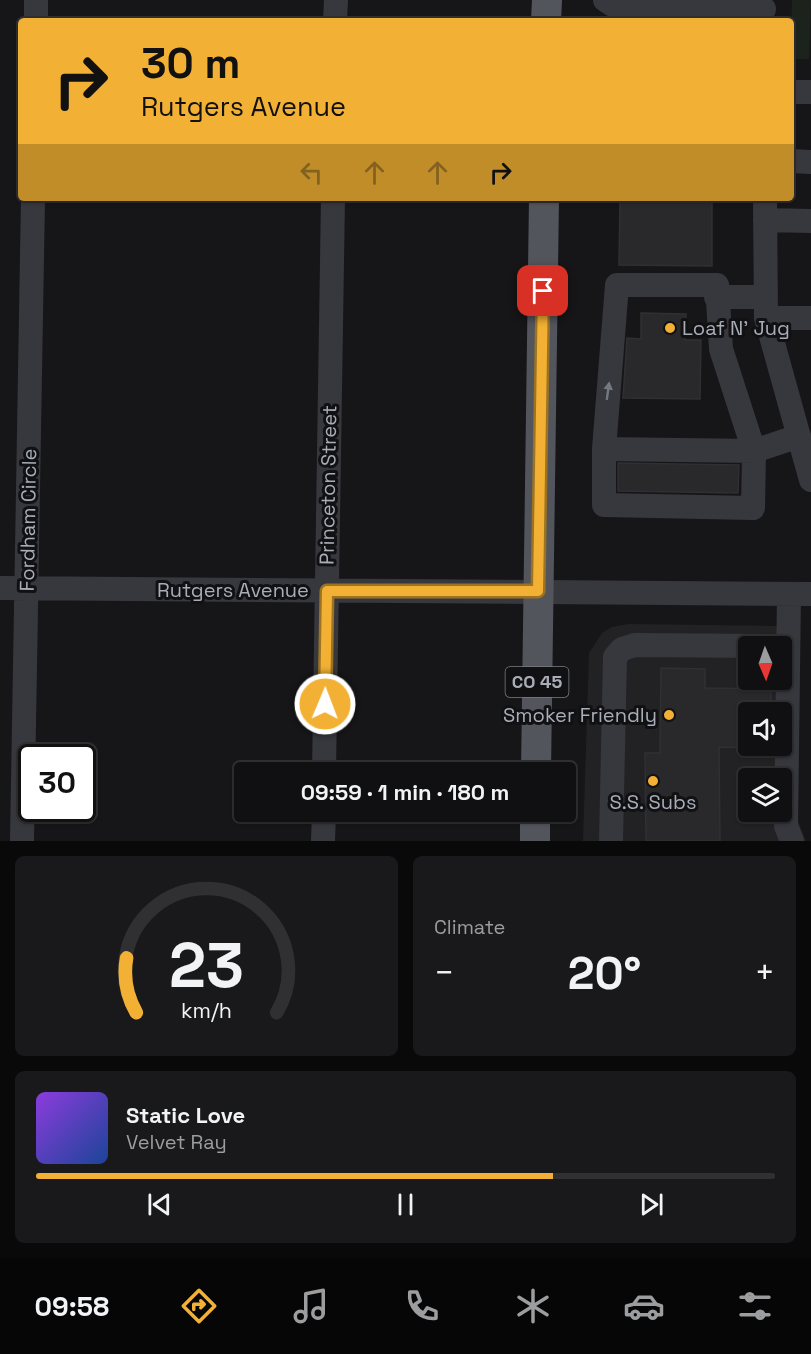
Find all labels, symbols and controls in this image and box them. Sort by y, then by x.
text: 30 m [141,37,240,90]
icon: right [42,42,120,120]
text: Rutgers Avenue [141,89,346,124]
icon: left [295,156,328,189]
icon: ahead [358,156,391,189]
icon: ahead [421,156,454,189]
icon: right [484,156,517,189]
pin [517,265,568,316]
icon: arrive [526,274,559,307]
place label: Loaf N' Jug [682,315,790,341]
marker: Loaf N' Jug [663,321,677,335]
one-way arrow [604,381,613,400]
street label: Princeton Street [314,405,342,565]
street label: Fordham Circle [14,448,42,592]
street label: Rutgers Avenue [157,577,309,603]
north arrow [738,636,792,690]
map controls [738,636,792,822]
road number: CO 45 [506,667,568,697]
position arrow [293,672,357,736]
place label: Smoker Friendly [503,702,657,728]
button: sound [738,702,792,756]
marker: Smoker Friendly [662,708,676,722]
speed limit sign: 30 [18,744,96,822]
button: layers [738,768,792,822]
marker: S.S. Subs [646,774,660,788]
text: 09:59 · 1 min · 180 m [301,778,509,806]
place label: S.S. Subs [609,789,697,815]
text: Climate [434,914,505,940]
text: 23 [169,926,244,1005]
text: 20° [568,945,641,1002]
text: − [434,952,454,994]
text: + [755,952,775,994]
text: km/h [181,997,232,1024]
text: Static Love [126,1101,245,1129]
text: Velvet Ray [126,1129,227,1155]
icon: previous [143,1188,176,1221]
icon: pause [389,1188,422,1221]
icon: next [635,1188,668,1221]
icon: directions [178,1285,220,1327]
icon: music [290,1285,332,1327]
icon: phone [401,1285,443,1327]
icon: climate [512,1285,554,1327]
icon: car [623,1285,665,1327]
icon: filters [734,1285,776,1327]
text: 09:58 [35,1289,109,1324]

